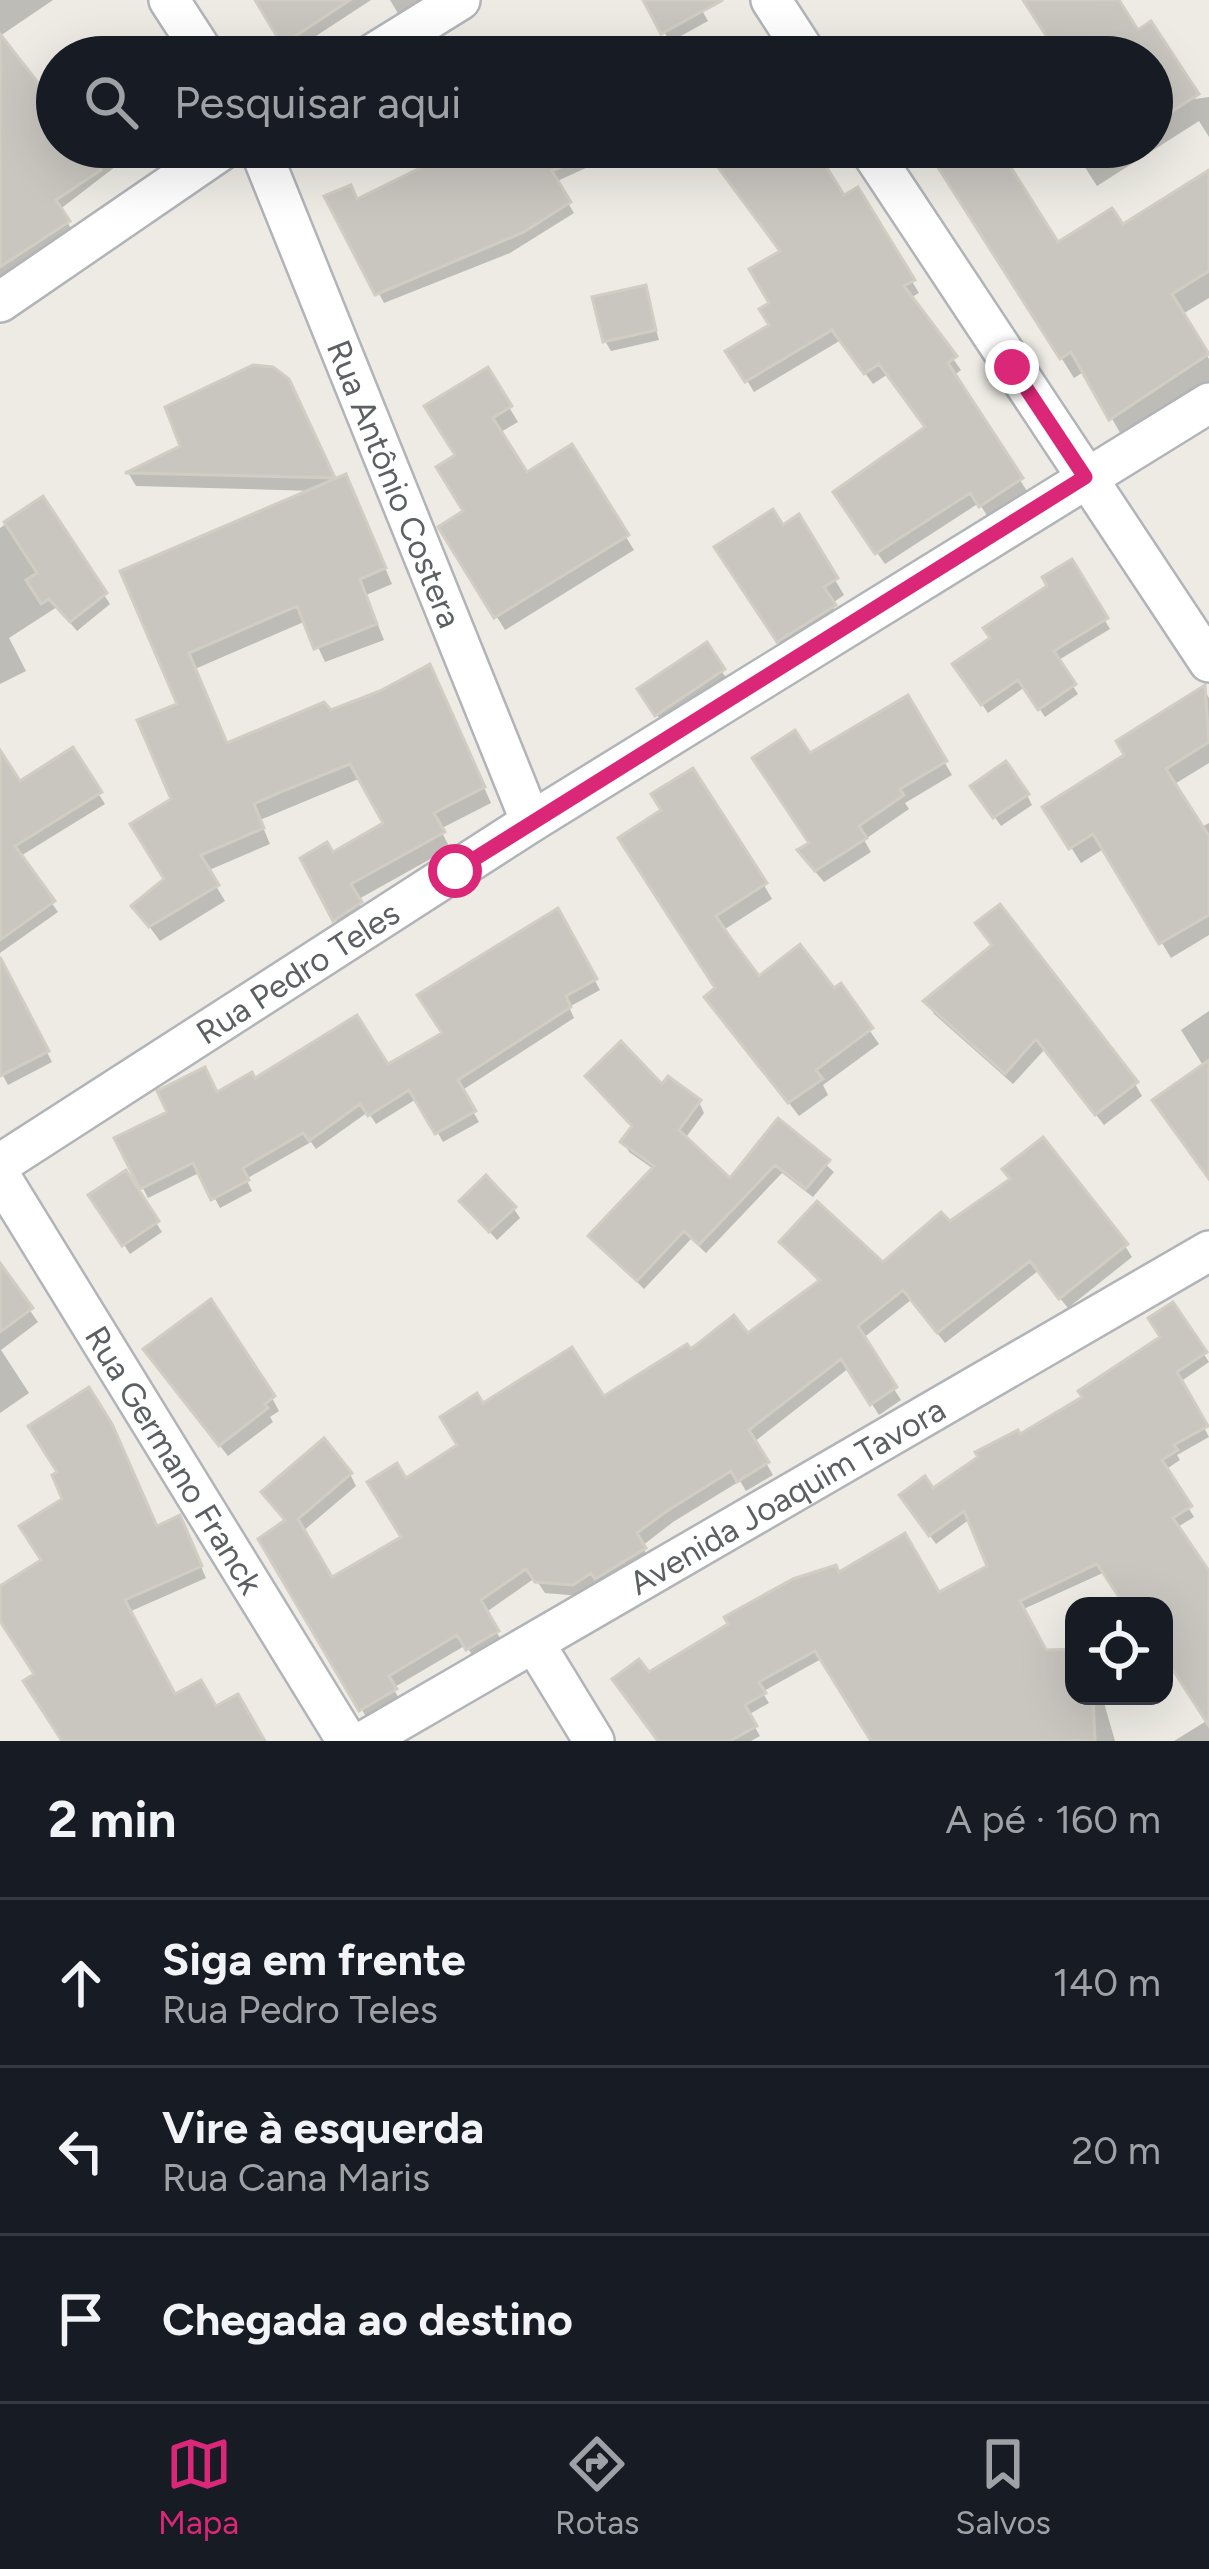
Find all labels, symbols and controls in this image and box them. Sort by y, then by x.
search box [36,36,1173,168]
icon: search [78,69,144,135]
text: Pesquisar aqui [174,75,461,129]
street label: Rua Antônio Costera [319,334,470,633]
route end [985,340,1039,394]
route start [428,844,482,898]
street label: Rua Pedro Teles [189,893,407,1052]
street label: Rua Germano Franck [77,1319,271,1601]
street label: Avenida Joaquim Tavora [623,1389,952,1603]
map controls [1065,1597,1173,1705]
button: locate [1065,1597,1173,1705]
text: 2 min [48,1789,176,1850]
text: A pé · 160 m [945,1796,1161,1843]
text: Siga em frente [162,1932,466,1986]
icon: ahead [48,1950,114,2016]
text: 140 m [1053,1959,1161,2006]
text: Rua Pedro Teles [162,1986,438,2033]
text: Vire à esquerda [162,2100,484,2154]
icon: left [48,2118,114,2184]
text: 20 m [1071,2127,1161,2174]
text: Rua Cana Maris [162,2154,430,2201]
icon: arrive [48,2286,114,2352]
text: Chegada ao destino [162,2292,573,2346]
tab: Mapa [158,2431,239,2542]
tab: Rotas [555,2431,639,2542]
tab: Salvos [955,2431,1051,2542]

